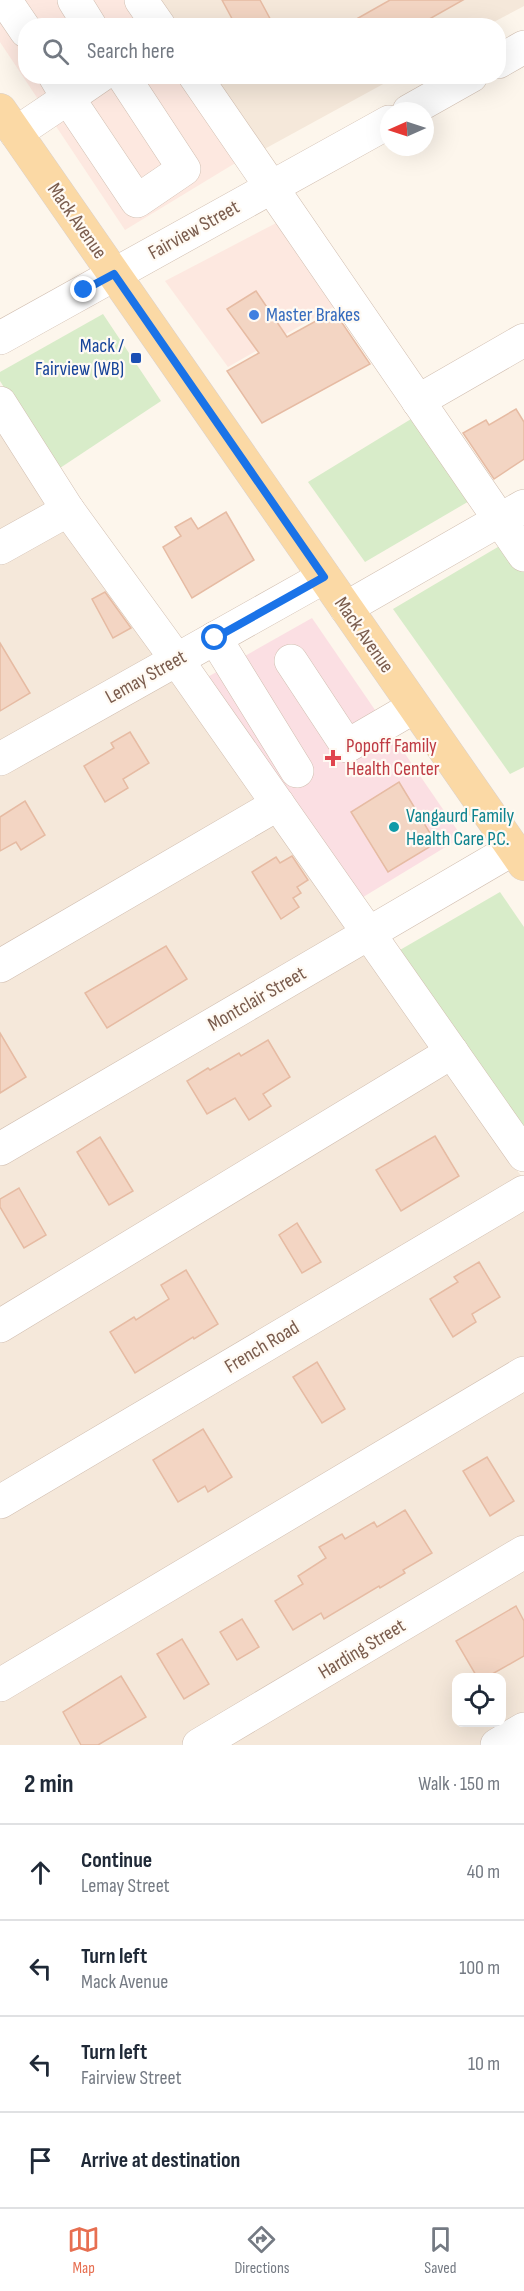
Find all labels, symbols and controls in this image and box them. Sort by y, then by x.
search box [18,18,506,84]
icon: search [39,35,72,68]
text: Search here [87,38,174,65]
north arrow [380,102,434,156]
street label: Mack Avenue [42,178,112,264]
street label: Fairview Street [144,195,244,265]
route end [70,276,96,302]
place label: Master Brakes [266,303,360,327]
marker: Master Brakes [247,308,261,322]
place label: Mack / Fairview (WB) [35,334,124,381]
marker: Mack / Fairview (WB) [129,351,143,365]
street label: Mack Avenue [329,592,399,678]
route start [201,624,227,650]
street label: Lemay Street [101,645,191,709]
place label: Popoff Family Health Center [346,734,440,781]
marker: Popoff Family Health Center [324,749,342,767]
place label: Vangaurd Family Health Care P.C. [406,804,515,851]
marker: Vangaurd Family Health Care P.C. [387,820,401,834]
street label: Montclair Street [204,961,310,1037]
street label: French Road [220,1315,304,1379]
street label: Harding Street [314,1614,410,1684]
map controls [452,1673,506,1727]
button: locate [452,1673,506,1727]
text: 2 min [24,1769,74,1800]
text: Walk · 150 m [418,1772,500,1796]
text: Continue [81,1847,152,1874]
icon: ahead [24,1856,57,1889]
text: 40 m [467,1860,500,1884]
text: Lemay Street [81,1874,170,1898]
text: Turn left [81,1943,147,1970]
icon: left [24,1952,57,1985]
text: 100 m [459,1956,500,1980]
text: Mack Avenue [81,1970,168,1994]
text: Turn left [81,2039,147,2066]
icon: left [24,2048,57,2081]
text: 10 m [468,2052,500,2076]
text: Fairview Street [81,2066,182,2090]
icon: arrive [24,2144,57,2177]
text: Arrive at destination [81,2147,240,2174]
tab: Map [67,2223,100,2278]
tab: Directions [234,2223,290,2278]
tab: Saved [424,2223,457,2278]

